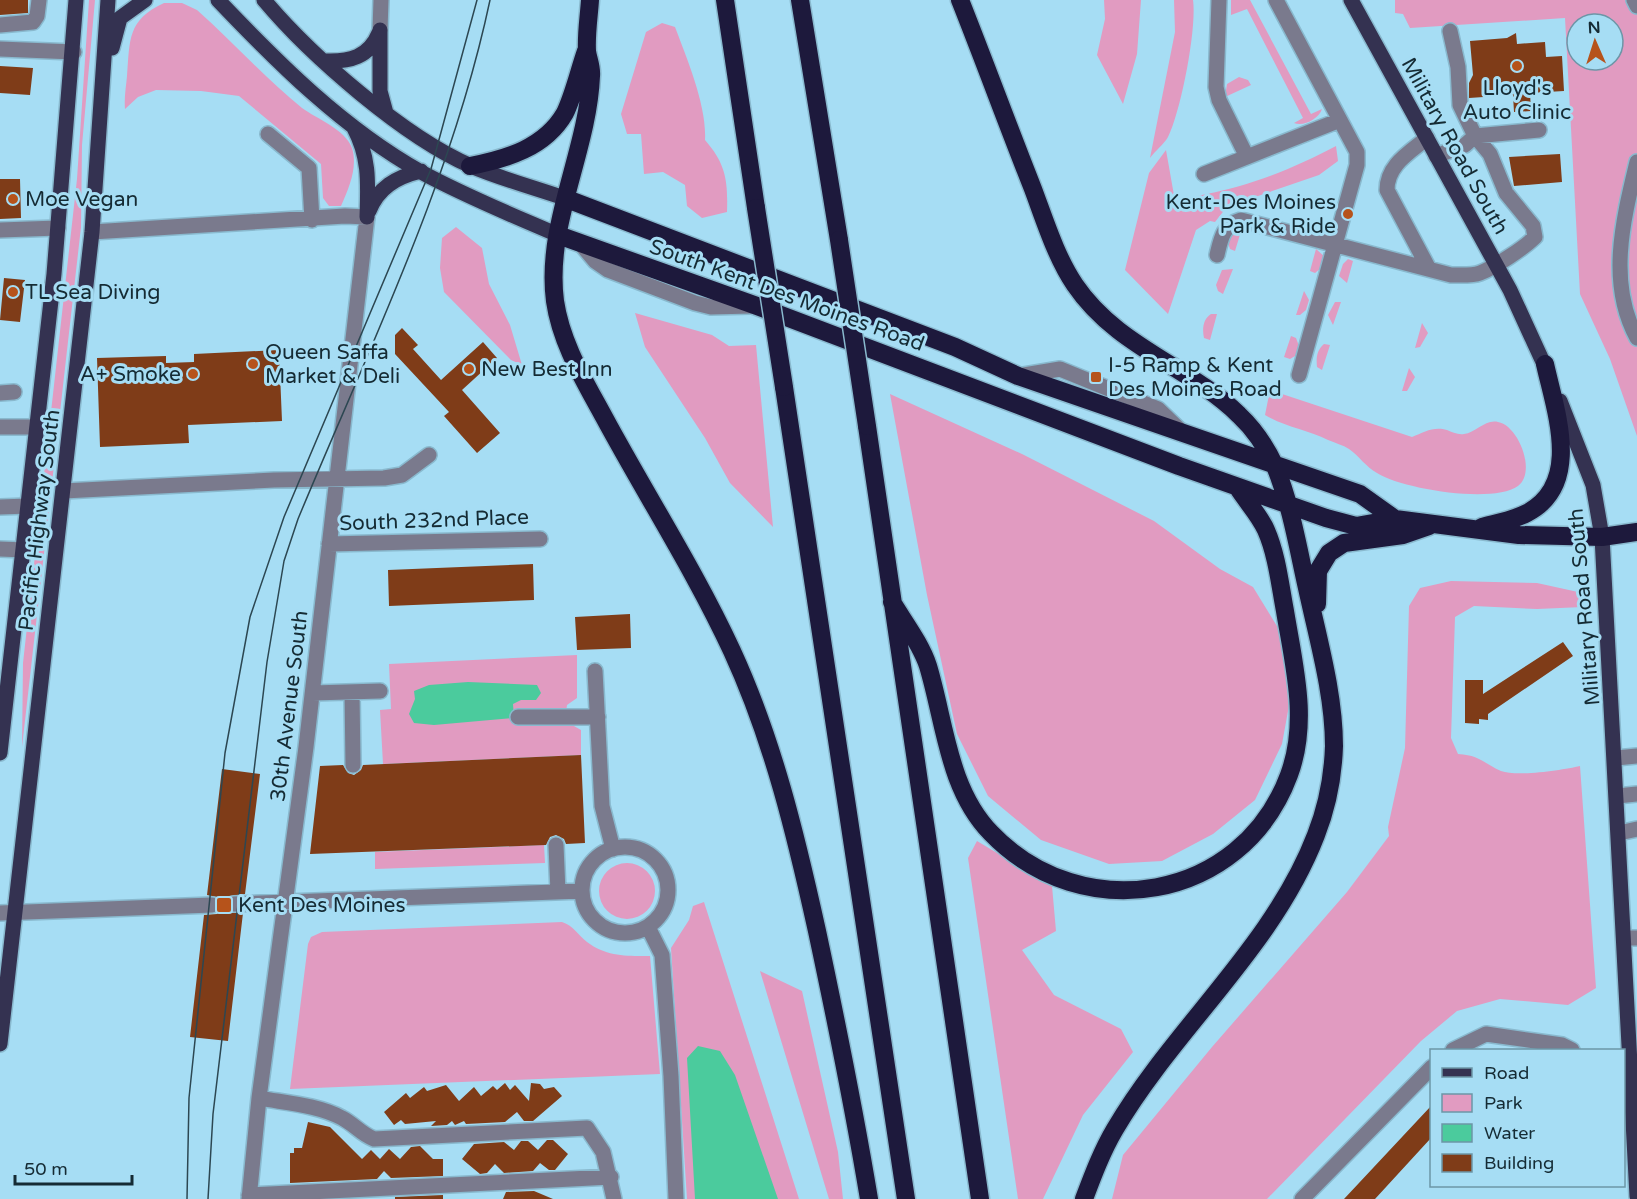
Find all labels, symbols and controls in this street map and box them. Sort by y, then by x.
north arrow [1565,12,1625,72]
text: N [1587,18,1601,38]
street label: Military Road South [1396,54,1513,239]
marker: Lloyd's Auto Clinic [1510,59,1524,73]
place label: Lloyd's Auto Clinic [1463,76,1571,125]
place label: Moe Vegan [25,187,138,212]
place label: Kent-Des Moines Park & Ride [1165,190,1336,239]
marker: Moe Vegan [6,192,20,206]
marker: Kent-Des Moines Park & Ride [1341,207,1355,221]
street label: South Kent Des Moines Road [646,234,928,357]
place label: TL Sea Diving [25,280,161,305]
marker: TL Sea Diving [6,285,20,299]
place label: Queen Saffa Market & Deli [265,340,400,389]
place label: I-5 Ramp & Kent Des Moines Road [1108,353,1282,402]
marker: Queen Saffa Market & Deli [246,357,260,371]
place label: New Best Inn [481,357,613,382]
place label: A+ Smoke [80,362,181,387]
marker: New Best Inn [462,362,476,376]
marker: A+ Smoke [186,367,200,381]
marker: I-5 Ramp & Kent Des Moines Road [1089,370,1103,384]
street label: Pacific Highway South [14,408,65,632]
street label: South 232nd Place [339,505,529,536]
street label: Military Road South [1563,507,1606,707]
street label: 30th Avenue South [265,609,314,803]
place label: Kent Des Moines [238,893,406,918]
marker: Kent Des Moines [215,896,233,914]
legend [1430,1049,1625,1187]
text: Road [1484,1062,1529,1084]
text: Park [1484,1092,1523,1114]
text: Water [1484,1122,1535,1144]
scale bar [15,1148,132,1186]
text: Building [1484,1152,1554,1174]
text: 50 m [24,1158,68,1180]

